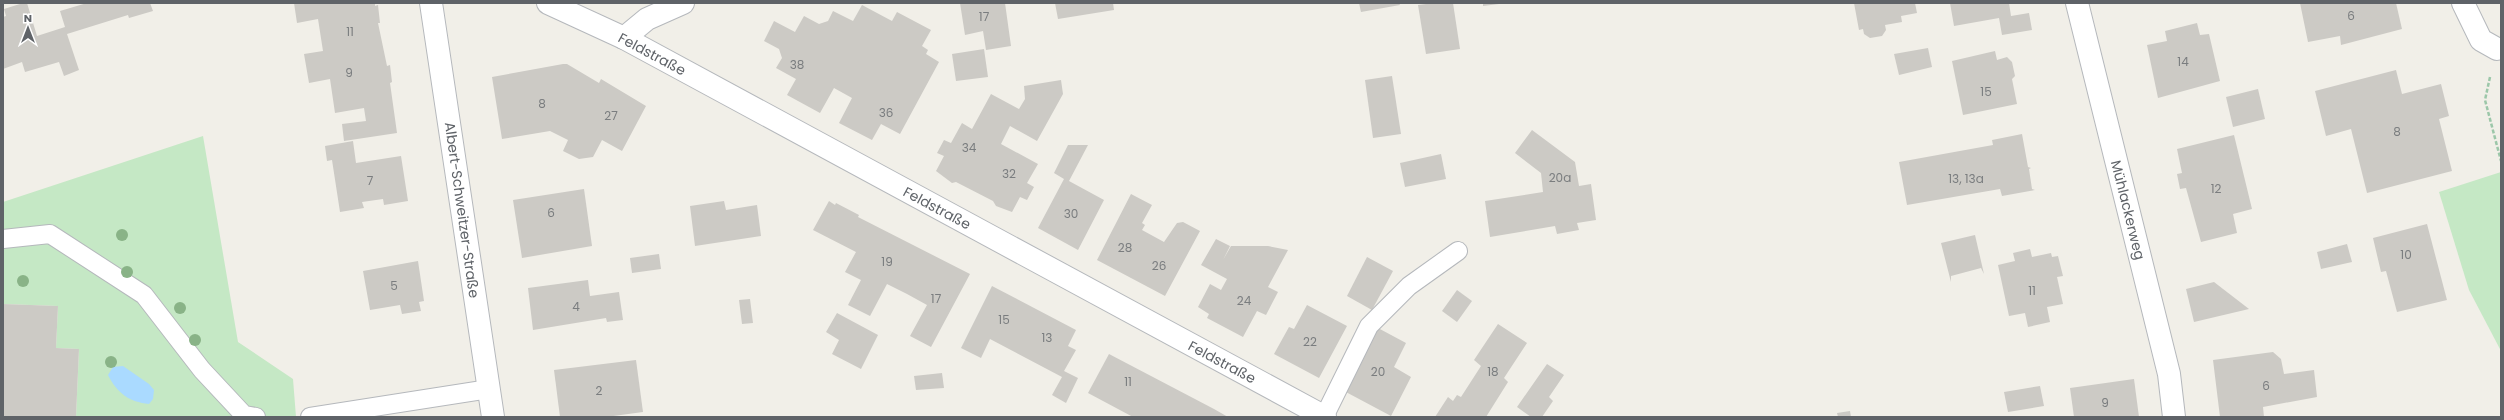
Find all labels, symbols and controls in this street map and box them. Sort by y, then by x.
house number: 6 [2347,7,2355,24]
north arrow [8,8,48,48]
house number: 17 [979,8,990,25]
text: N [24,10,32,26]
house number: 11 [346,23,354,40]
street label: Feldstraße [615,28,690,80]
house number: 14 [2177,53,2189,70]
house number: 38 [790,56,804,73]
house number: 9 [345,64,353,81]
house number: 15 [1980,83,1992,100]
house number: 8 [538,95,546,112]
house number: 36 [879,104,893,121]
house number: 27 [604,107,618,124]
street label: Albert-Schweitzer-Straße [440,121,484,300]
house number: 8 [2393,123,2401,140]
house number: 34 [962,139,977,156]
street label: Mühlackerweg [2106,158,2150,262]
house number: 32 [1002,165,1016,182]
house number: 20a [1549,169,1571,186]
house number: 13, 13a [1948,170,1984,187]
house number: 7 [367,172,374,189]
house number: 12 [2211,180,2221,197]
street label: Feldstraße [900,182,975,234]
house number: 6 [547,204,555,221]
house number: 30 [1064,205,1078,222]
house number: 28 [1118,239,1132,256]
house number: 10 [2400,246,2412,263]
house number: 19 [881,253,893,270]
house number: 26 [1152,257,1166,274]
house number: 5 [390,277,398,294]
house number: 11 [2028,282,2036,299]
house number: 17 [931,290,942,307]
house number: 24 [1237,292,1252,309]
house number: 4 [572,298,580,315]
house number: 15 [998,311,1010,328]
house number: 13 [1042,329,1052,346]
house number: 22 [1303,333,1317,350]
street label: Feldstraße [1185,336,1260,388]
house number: 20 [1371,363,1385,380]
house number: 18 [1487,363,1499,380]
house number: 11 [1124,373,1132,390]
house number: 6 [2262,377,2270,394]
house number: 2 [596,382,603,399]
house number: 9 [2101,394,2109,411]

